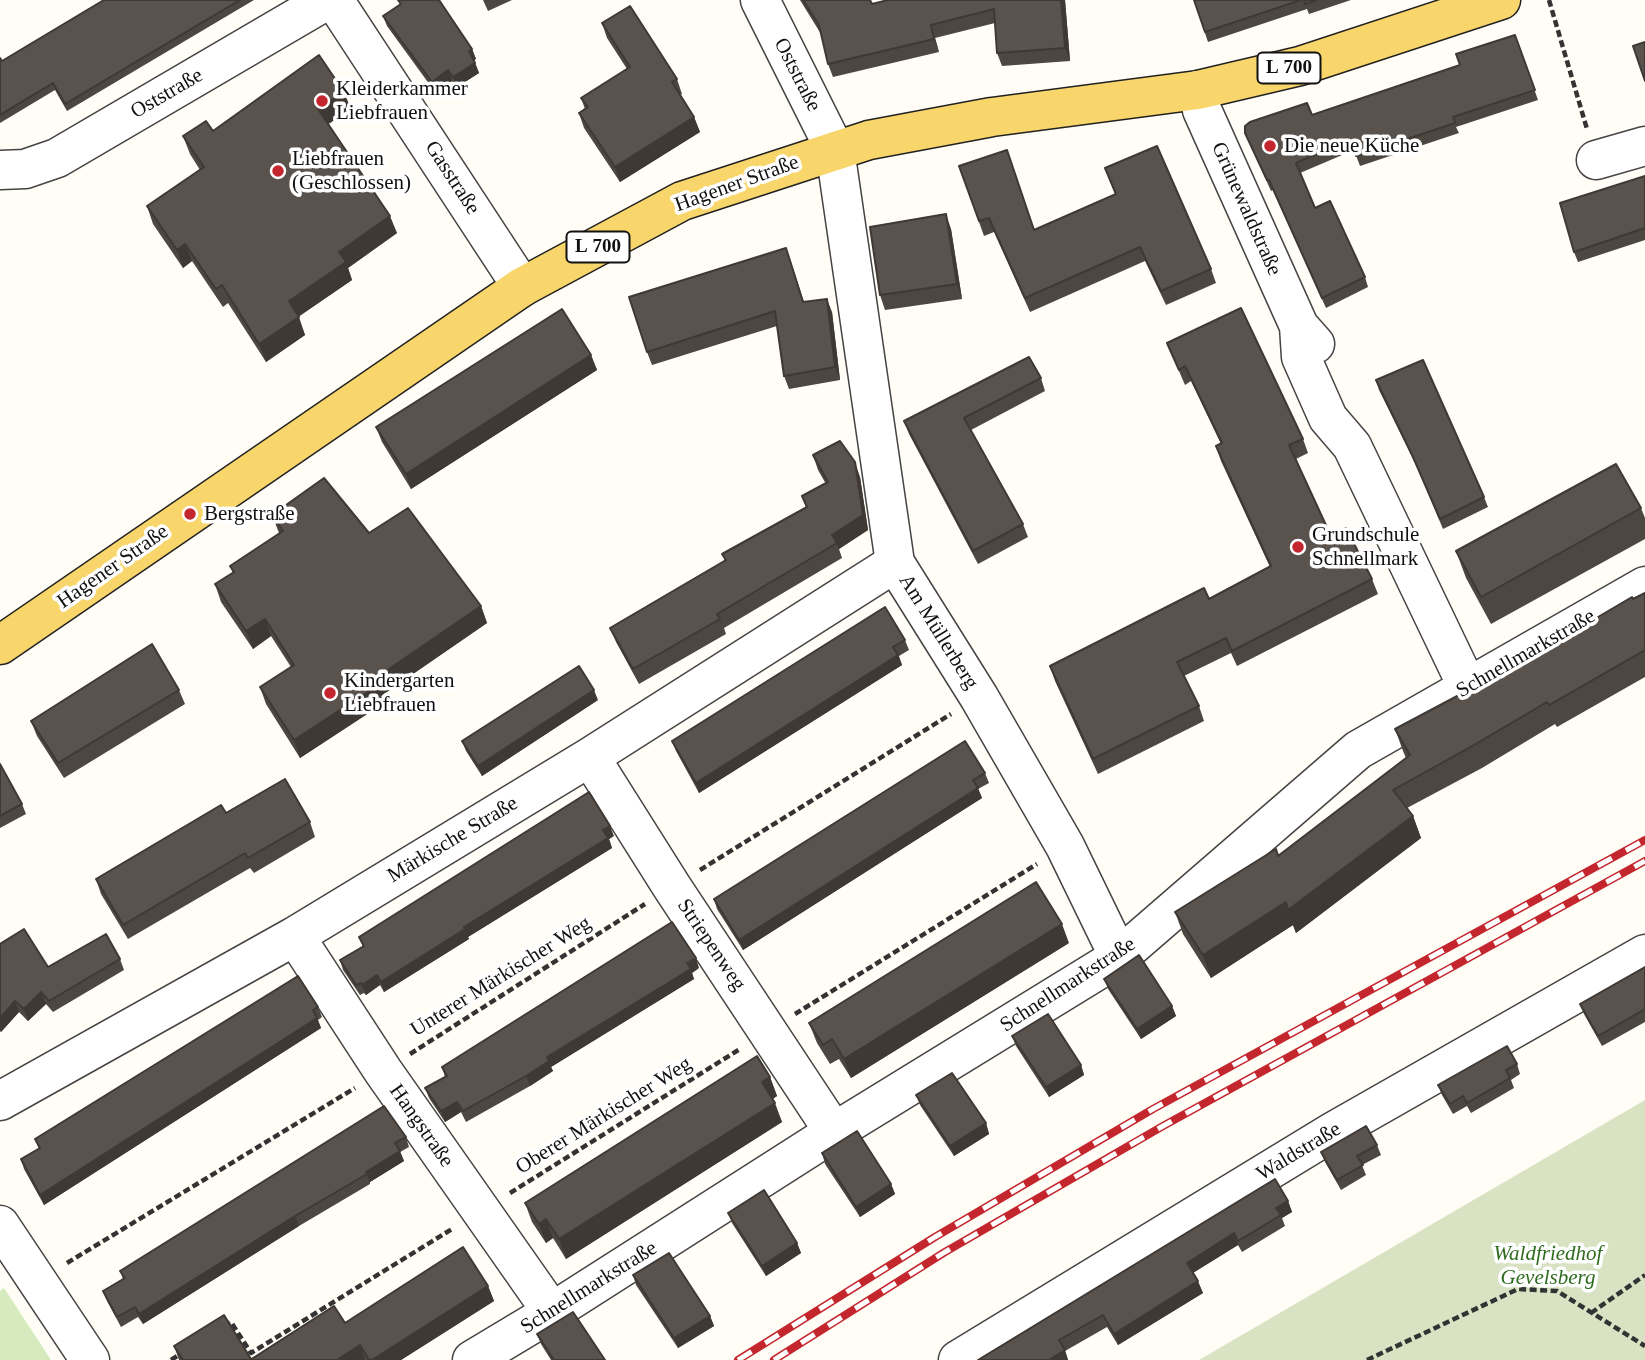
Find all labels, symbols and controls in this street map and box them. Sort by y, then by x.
street label: Oststraße [768,34,826,116]
road number: L 700 [1258,52,1320,83]
street label: Oststraße [126,63,208,125]
place label: Kleiderkammer Liebfrauen [336,76,468,126]
marker: Kleiderkammer Liebfrauen [314,93,330,109]
place label: Die neue Küche [1284,133,1419,159]
street label: Gasstraße [419,136,485,220]
street label: Grünewaldstraße [1205,138,1287,280]
marker: Die neue Küche [1262,138,1278,154]
place label: Liebfrauen (Geschlossen) [292,146,411,196]
street label: Hagener Straße [672,150,802,218]
marker: Liebfrauen (Geschlossen) [270,163,286,179]
road number: L 700 [566,232,630,262]
place label: Bergstraße [204,501,295,527]
marker: Bergstraße [182,506,198,522]
street label: Hagener Straße [53,519,173,615]
place label: Grundschule Schnellmark [1312,522,1419,572]
marker: Grundschule Schnellmark [1290,539,1306,555]
street label: Am Müllerberg [893,570,983,694]
street label: Schnellmarkstraße [1452,604,1600,704]
place label: Kindergarten Liebfrauen [344,668,454,718]
marker: Kindergarten Liebfrauen [322,685,338,701]
street label: Märkische Straße [383,791,523,889]
street label: Striepenweg [671,894,751,996]
street label: Unterer Märkischer Weg [406,911,596,1043]
street label: Schnellmarkstraße [996,932,1140,1038]
street label: Oberer Märkischer Weg [512,1052,696,1180]
street label: Hangstraße [383,1080,459,1172]
street label: Waldstraße [1252,1117,1346,1187]
street label: Schnellmarkstraße [516,1236,662,1340]
park label: Waldfriedhof Gevelsberg [1494,1241,1602,1291]

